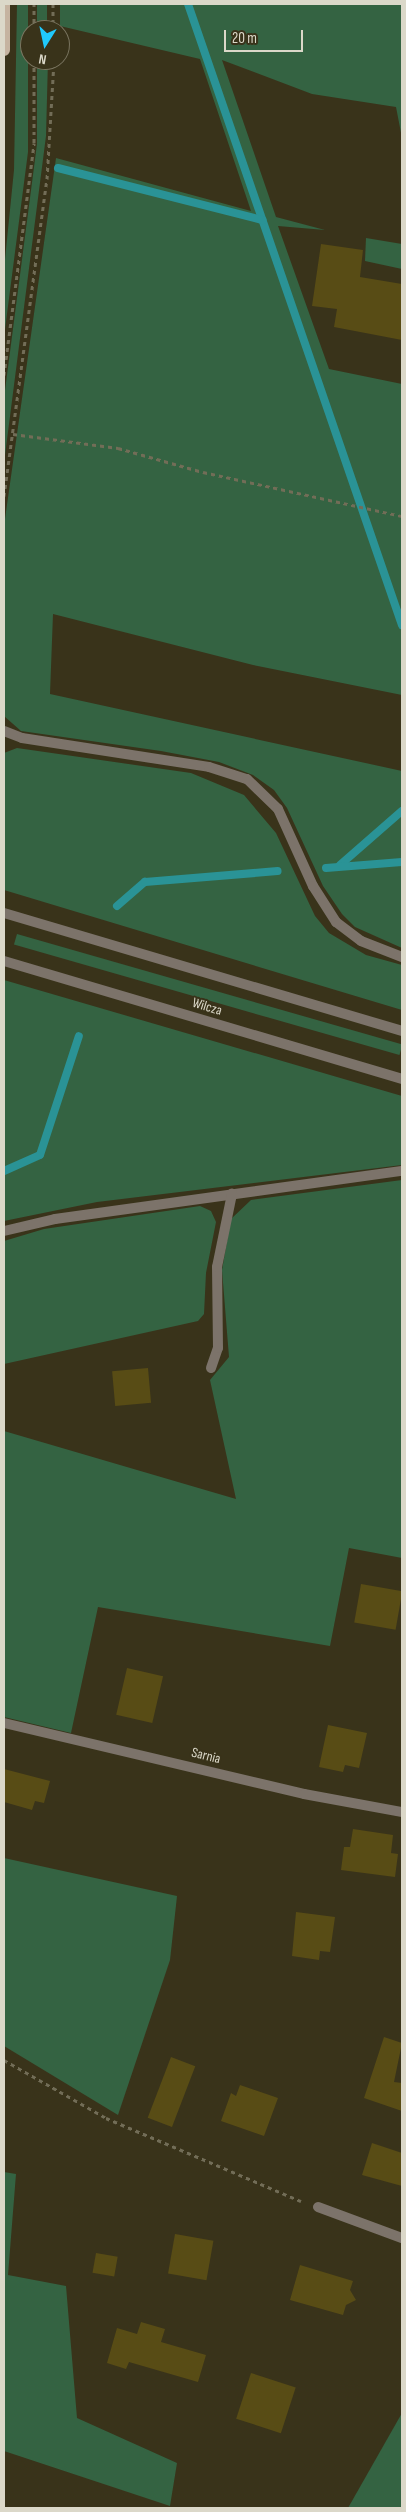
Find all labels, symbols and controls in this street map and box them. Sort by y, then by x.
north arrow [20,20,70,70]
scale bar [226,20,305,52]
text: 20 m [232,29,257,48]
text: N [37,50,48,68]
street label: Wilcza [190,995,224,1019]
street label: Sarnia [190,1744,222,1768]

